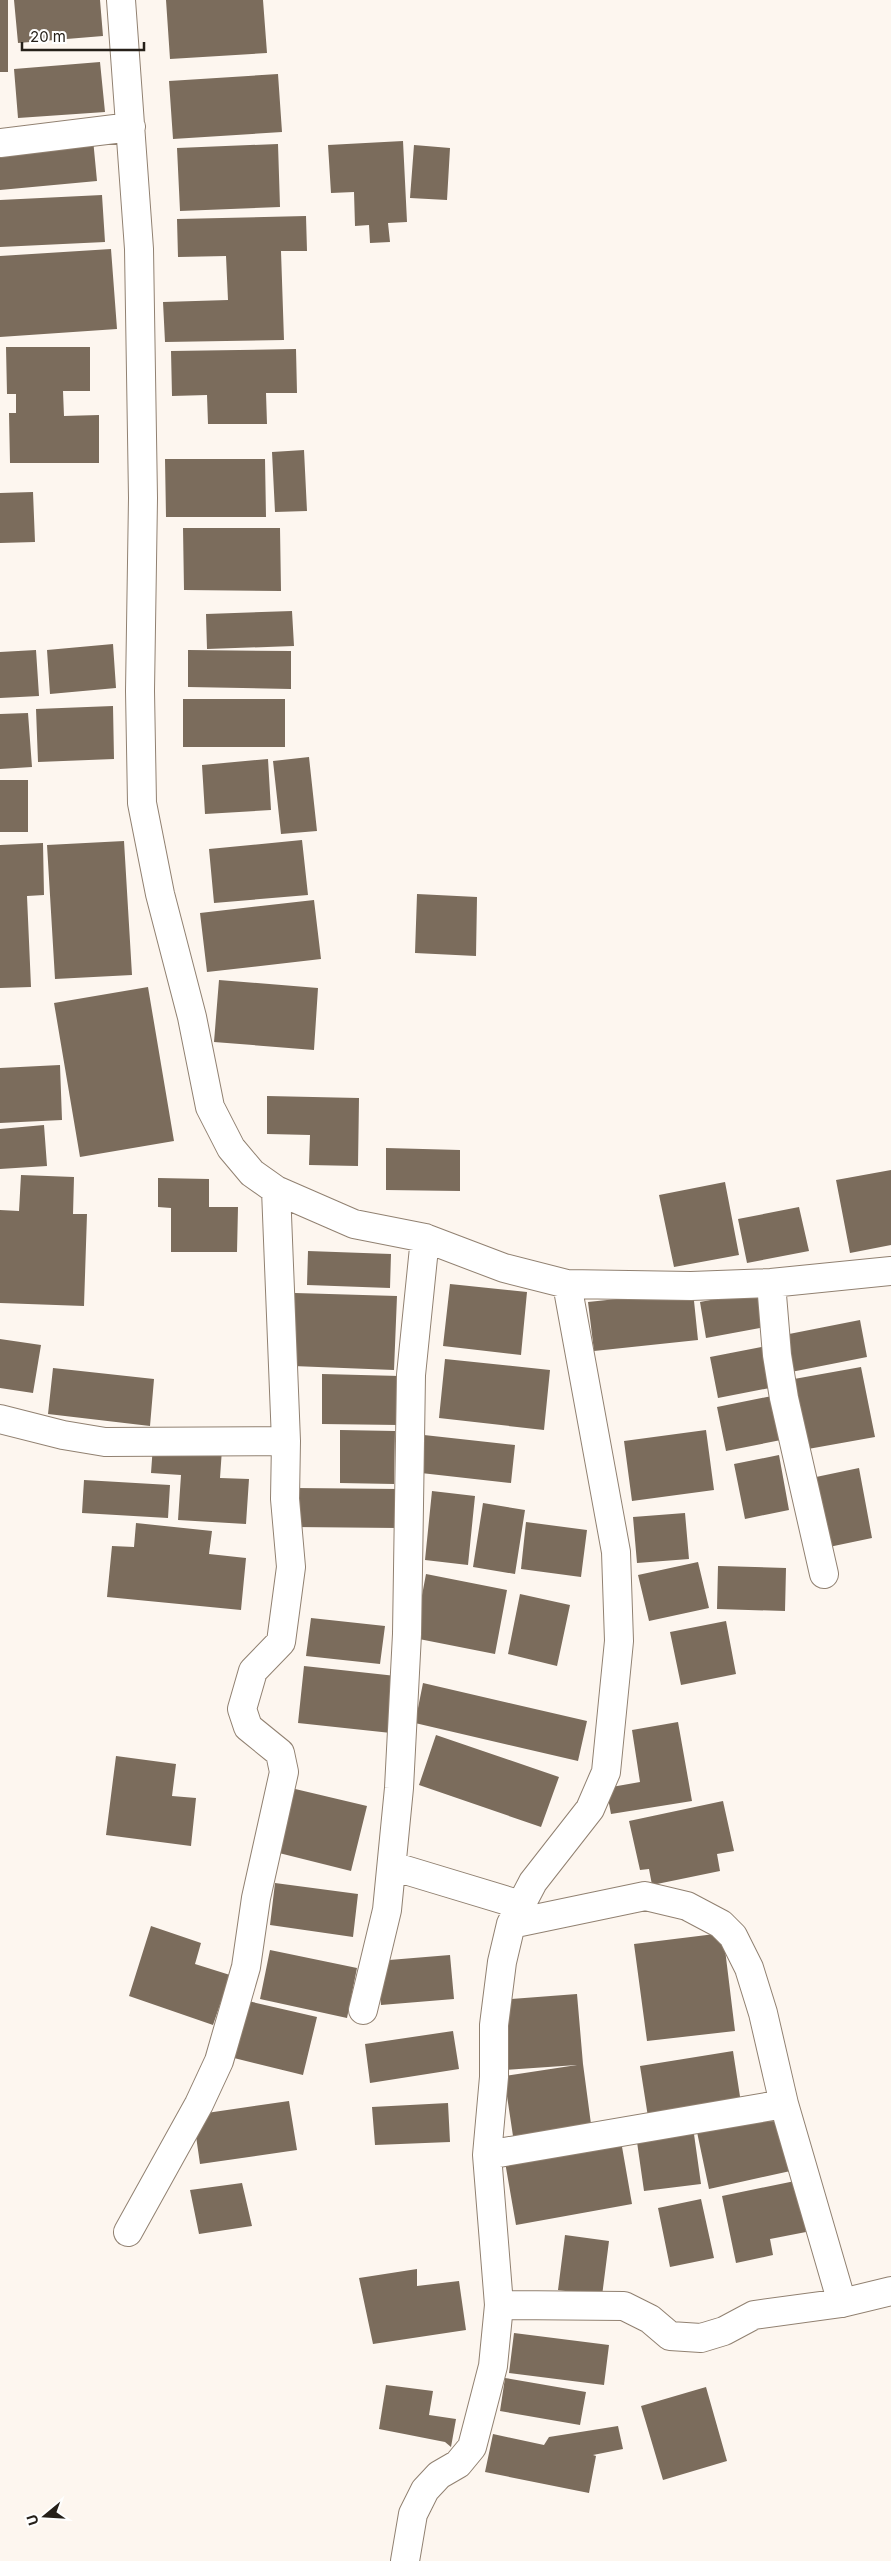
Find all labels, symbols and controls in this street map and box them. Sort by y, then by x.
scale bar [22,20,145,52]
text: 20 m [30,27,66,46]
north arrow [20,2491,70,2541]
text: U [22,2513,42,2528]

